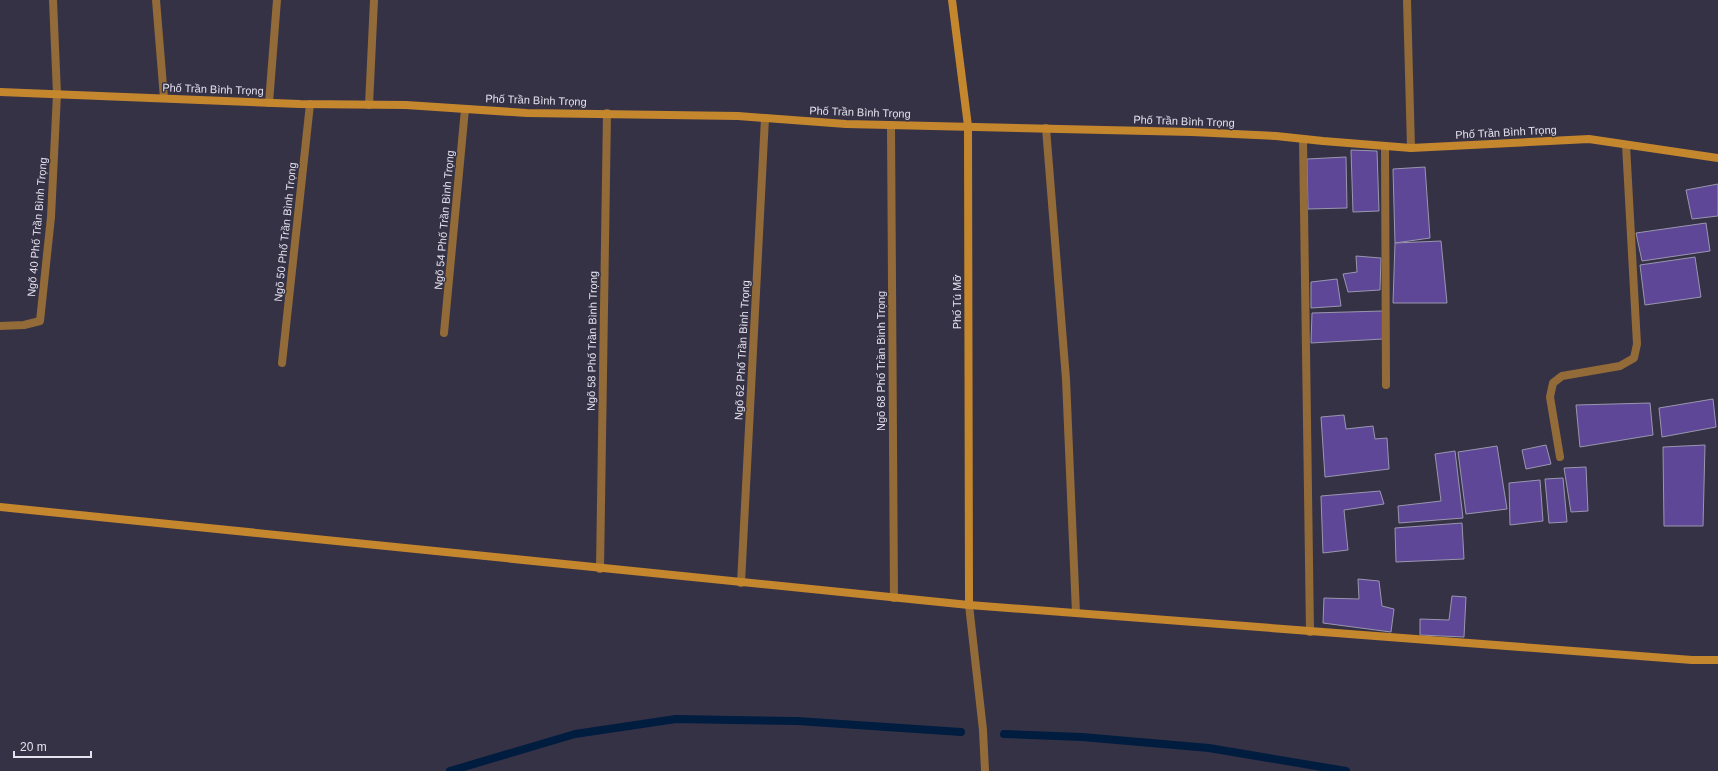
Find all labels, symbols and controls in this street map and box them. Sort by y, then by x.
street label: Phố Trần Bình Trọng [162,81,264,97]
street label: Phố Trần Bình Trọng [485,92,587,108]
street label: Phố Trần Bình Trọng [809,104,911,120]
street label: Phố Trần Bình Trọng [1133,113,1235,129]
street label: Phố Trần Bình Trọng [1455,123,1557,141]
street label: Ngõ 54 Phố Trần Bình Trọng [432,150,456,290]
street label: Ngõ 40 Phố Trần Bình Trọng [25,157,49,297]
street label: Ngõ 50 Phố Trần Bình Trọng [272,162,298,302]
street label: Ngõ 58 Phố Trần Bình Trọng [585,271,599,411]
street label: Phố Tú Mỡ [951,275,963,329]
street label: Ngõ 62 Phố Trần Bình Trọng [732,280,752,420]
street label: Ngõ 68 Phố Trần Bình Trọng [875,291,887,431]
scale bar [14,733,91,759]
text: 20 m [20,740,47,754]

